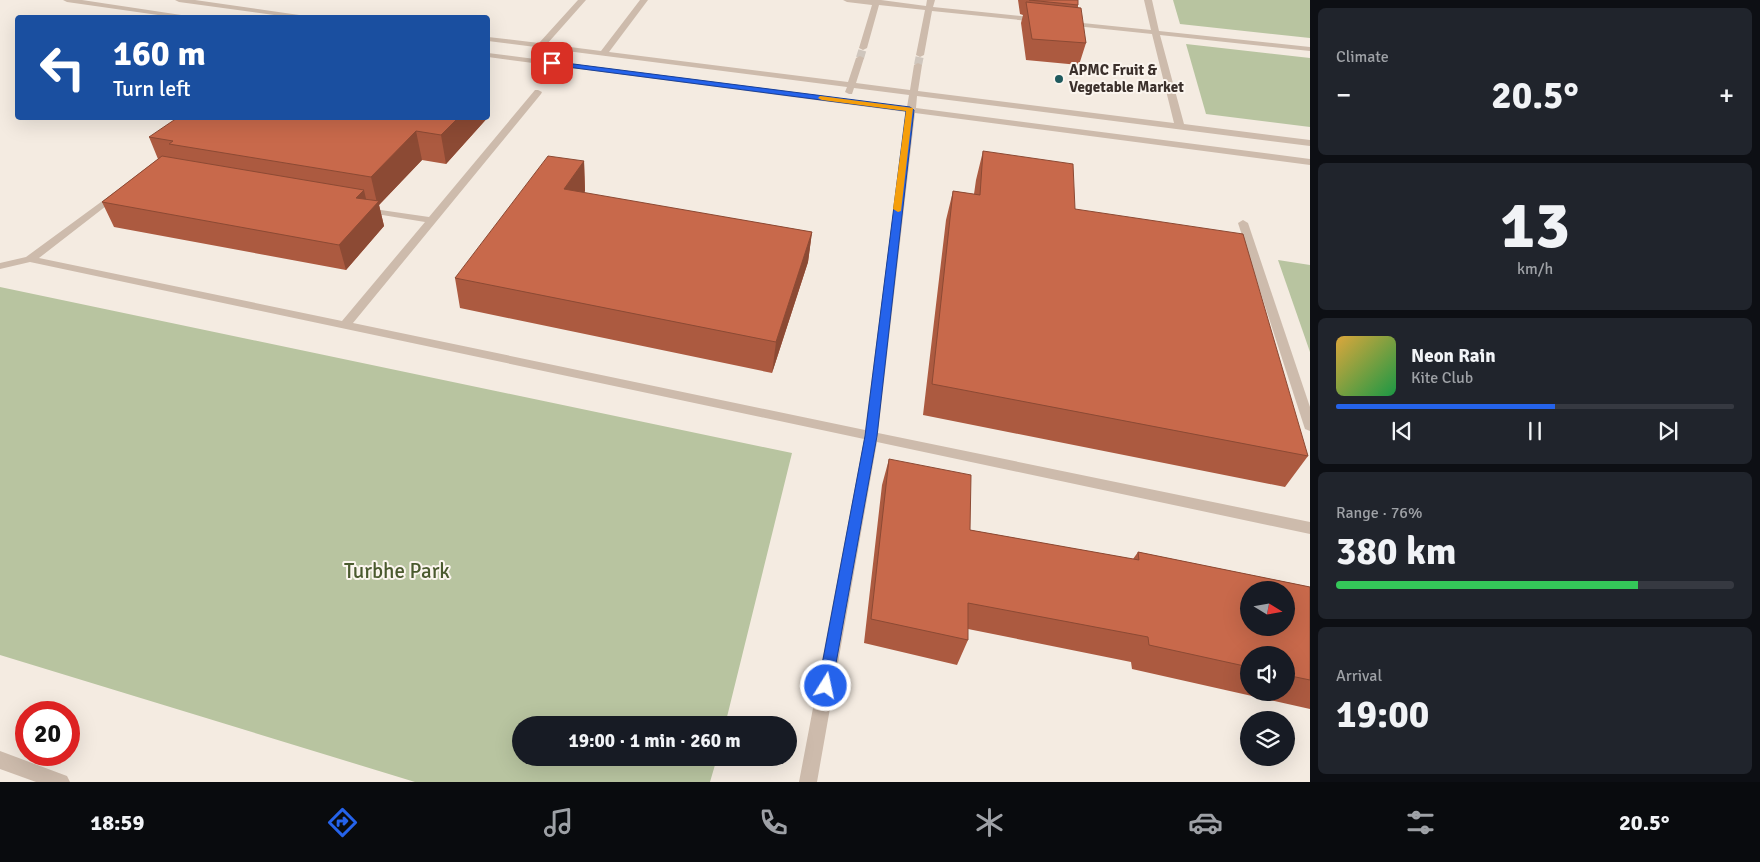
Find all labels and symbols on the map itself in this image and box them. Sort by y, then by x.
pin [531,42,573,84]
place label: APMC Fruit & Vegetable Market [1069,61,1184,96]
marker: APMC Fruit & Vegetable Market [1053,73,1065,85]
park label: Turbhe Park [344,558,450,584]
north arrow [1240,581,1295,636]
position arrow [799,659,851,711]
speed limit sign: 20 [15,701,80,766]

